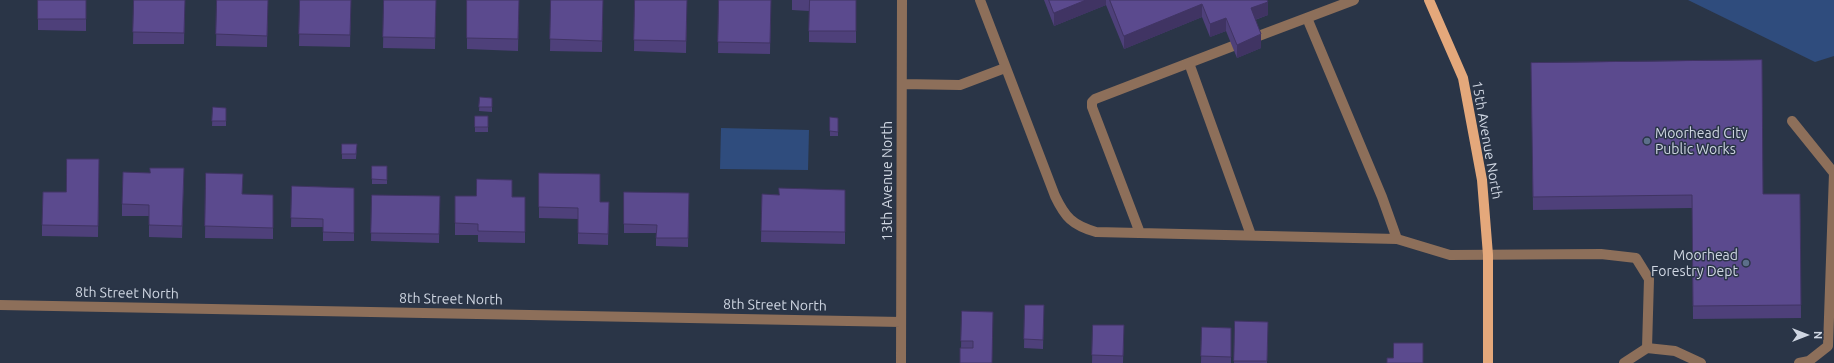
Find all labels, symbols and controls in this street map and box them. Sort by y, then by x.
street label: 15th Avenue North [1468,80,1506,200]
street label: 13th Avenue North [879,121,895,241]
place label: Moorhead City Public Works [1655,125,1747,158]
marker: Moorhead City Public Works [1642,136,1652,146]
place label: Moorhead Forestry Dept [1651,247,1738,280]
marker: Moorhead Forestry Dept [1741,258,1751,268]
street label: 8th Street North [75,284,179,302]
street label: 8th Street North [399,290,503,308]
street label: 8th Street North [723,296,827,314]
north arrow [1786,315,1826,355]
text: N [1812,331,1824,339]

